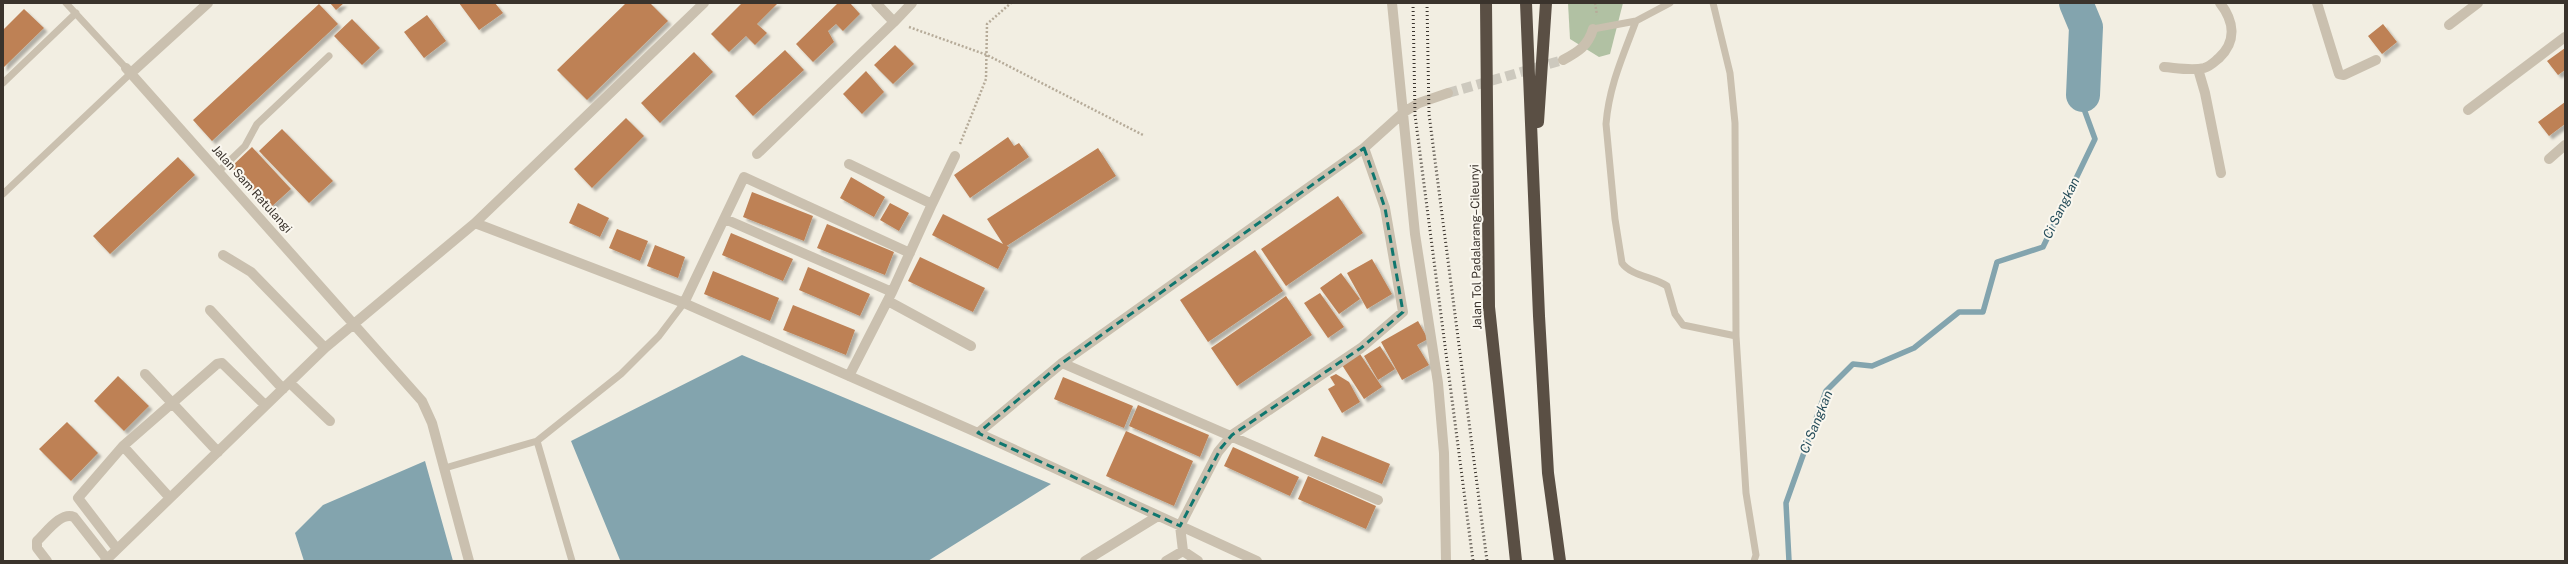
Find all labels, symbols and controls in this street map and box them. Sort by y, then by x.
street label: Jalan Sam Ratulangi [209,142,295,236]
street label: Jalan Tol Padalarang–Cileunyi [1468,164,1484,330]
water label: Ci Sangkan [2040,175,2082,241]
water label: Ci Sangkan [1797,388,1835,456]

